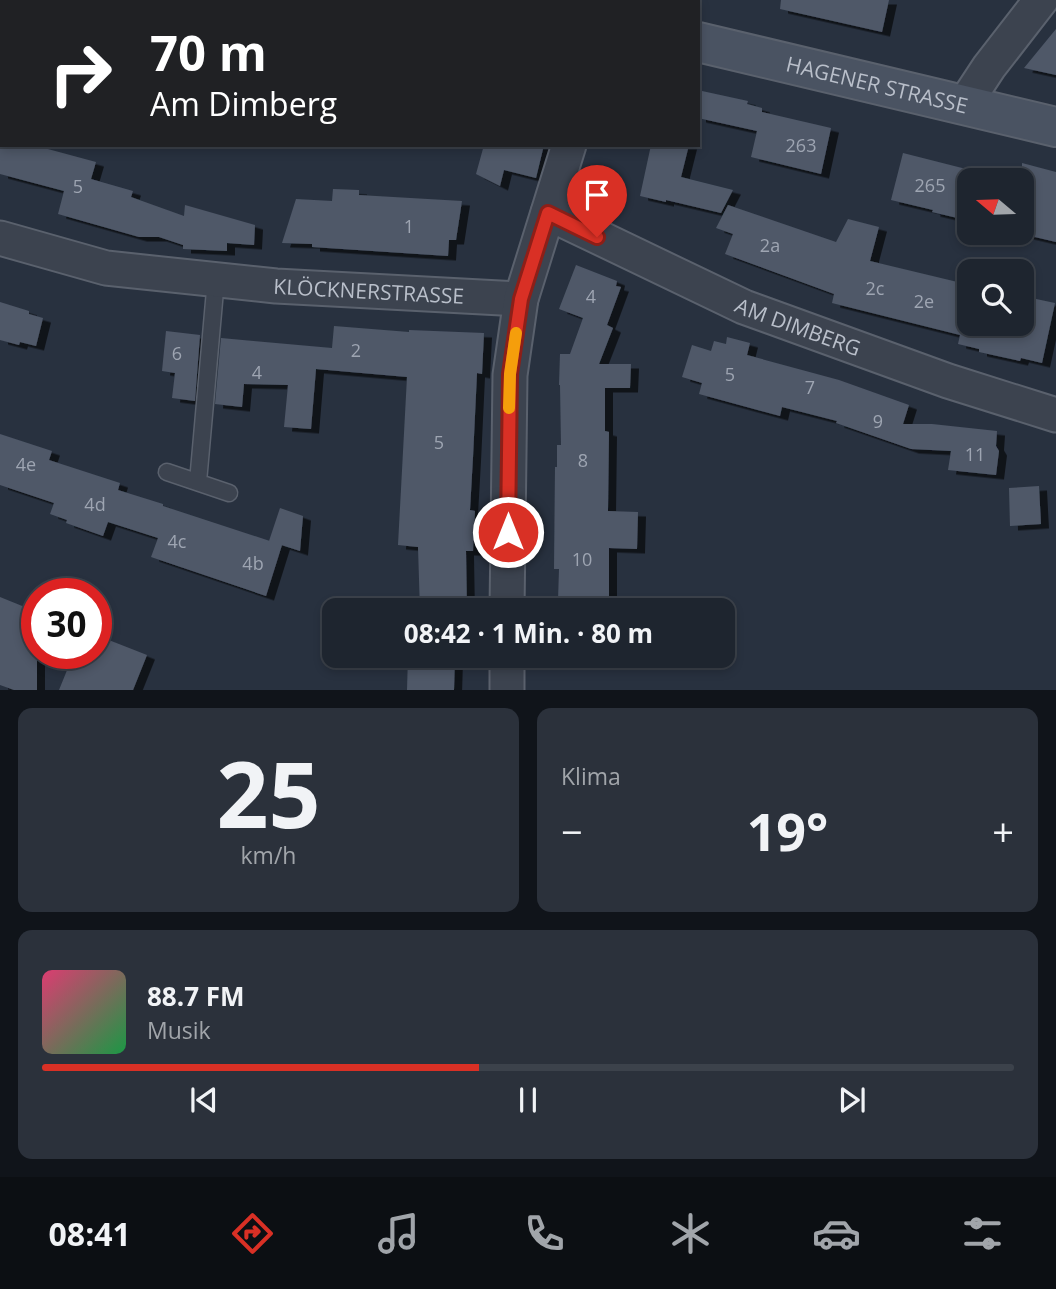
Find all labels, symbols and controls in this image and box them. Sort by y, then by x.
text: 70 m [150,19,267,85]
icon: right [35,28,126,119]
street label: HAGENER STRASSE [783,49,971,120]
text: Am Dimberg [150,82,337,125]
house number: 263 [786,133,816,157]
pin [567,165,627,237]
north arrow [957,168,1034,245]
map controls [957,168,1034,336]
house number: 265 [915,173,945,197]
house number: 5 [73,174,83,198]
icon: arrive [578,176,616,214]
house number: 1 [404,214,414,238]
house number: 2a [760,233,780,257]
button: search [957,259,1034,336]
street label: KLÖCKNERSTRASSE [273,272,465,310]
house number: 2c [866,276,885,300]
house number: 4 [586,284,596,308]
house number: 2e [914,289,934,313]
street label: AM DIMBERG [731,291,865,362]
house number: 2 [351,338,361,362]
house number: 6 [172,341,182,365]
house number: 4 [252,360,262,384]
house number: 5 [725,362,735,386]
house number: 7 [805,375,815,399]
house number: 9 [873,409,883,433]
house number: 5 [434,430,444,454]
house number: 11 [965,442,985,466]
house number: 8 [578,448,588,472]
house number: 4e [16,452,36,476]
house number: 4d [84,492,106,516]
position arrow [471,495,545,569]
house number: 4c [168,529,187,553]
house number: 10 [572,547,592,571]
house number: 4b [242,551,264,575]
speed limit sign: 30 [21,578,112,669]
text: 08:42 · 1 Min. · 80 m [404,615,653,651]
text: 25 [216,731,321,855]
text: Klima [561,760,621,792]
text: 19° [747,795,828,866]
text: − [561,805,583,857]
text: + [992,805,1014,857]
text: km/h [241,839,296,871]
text: 88.7 FM [147,978,245,1014]
text: Musik [147,1014,211,1046]
icon: previous [185,1081,223,1119]
icon: pause [509,1081,547,1119]
icon: next [833,1081,871,1119]
icon: directions [228,1209,277,1258]
icon: music [374,1209,423,1258]
icon: phone [520,1209,569,1258]
icon: climate [666,1209,715,1258]
icon: car [812,1209,861,1258]
icon: filters [958,1209,1007,1258]
text: 08:41 [49,1212,131,1255]

